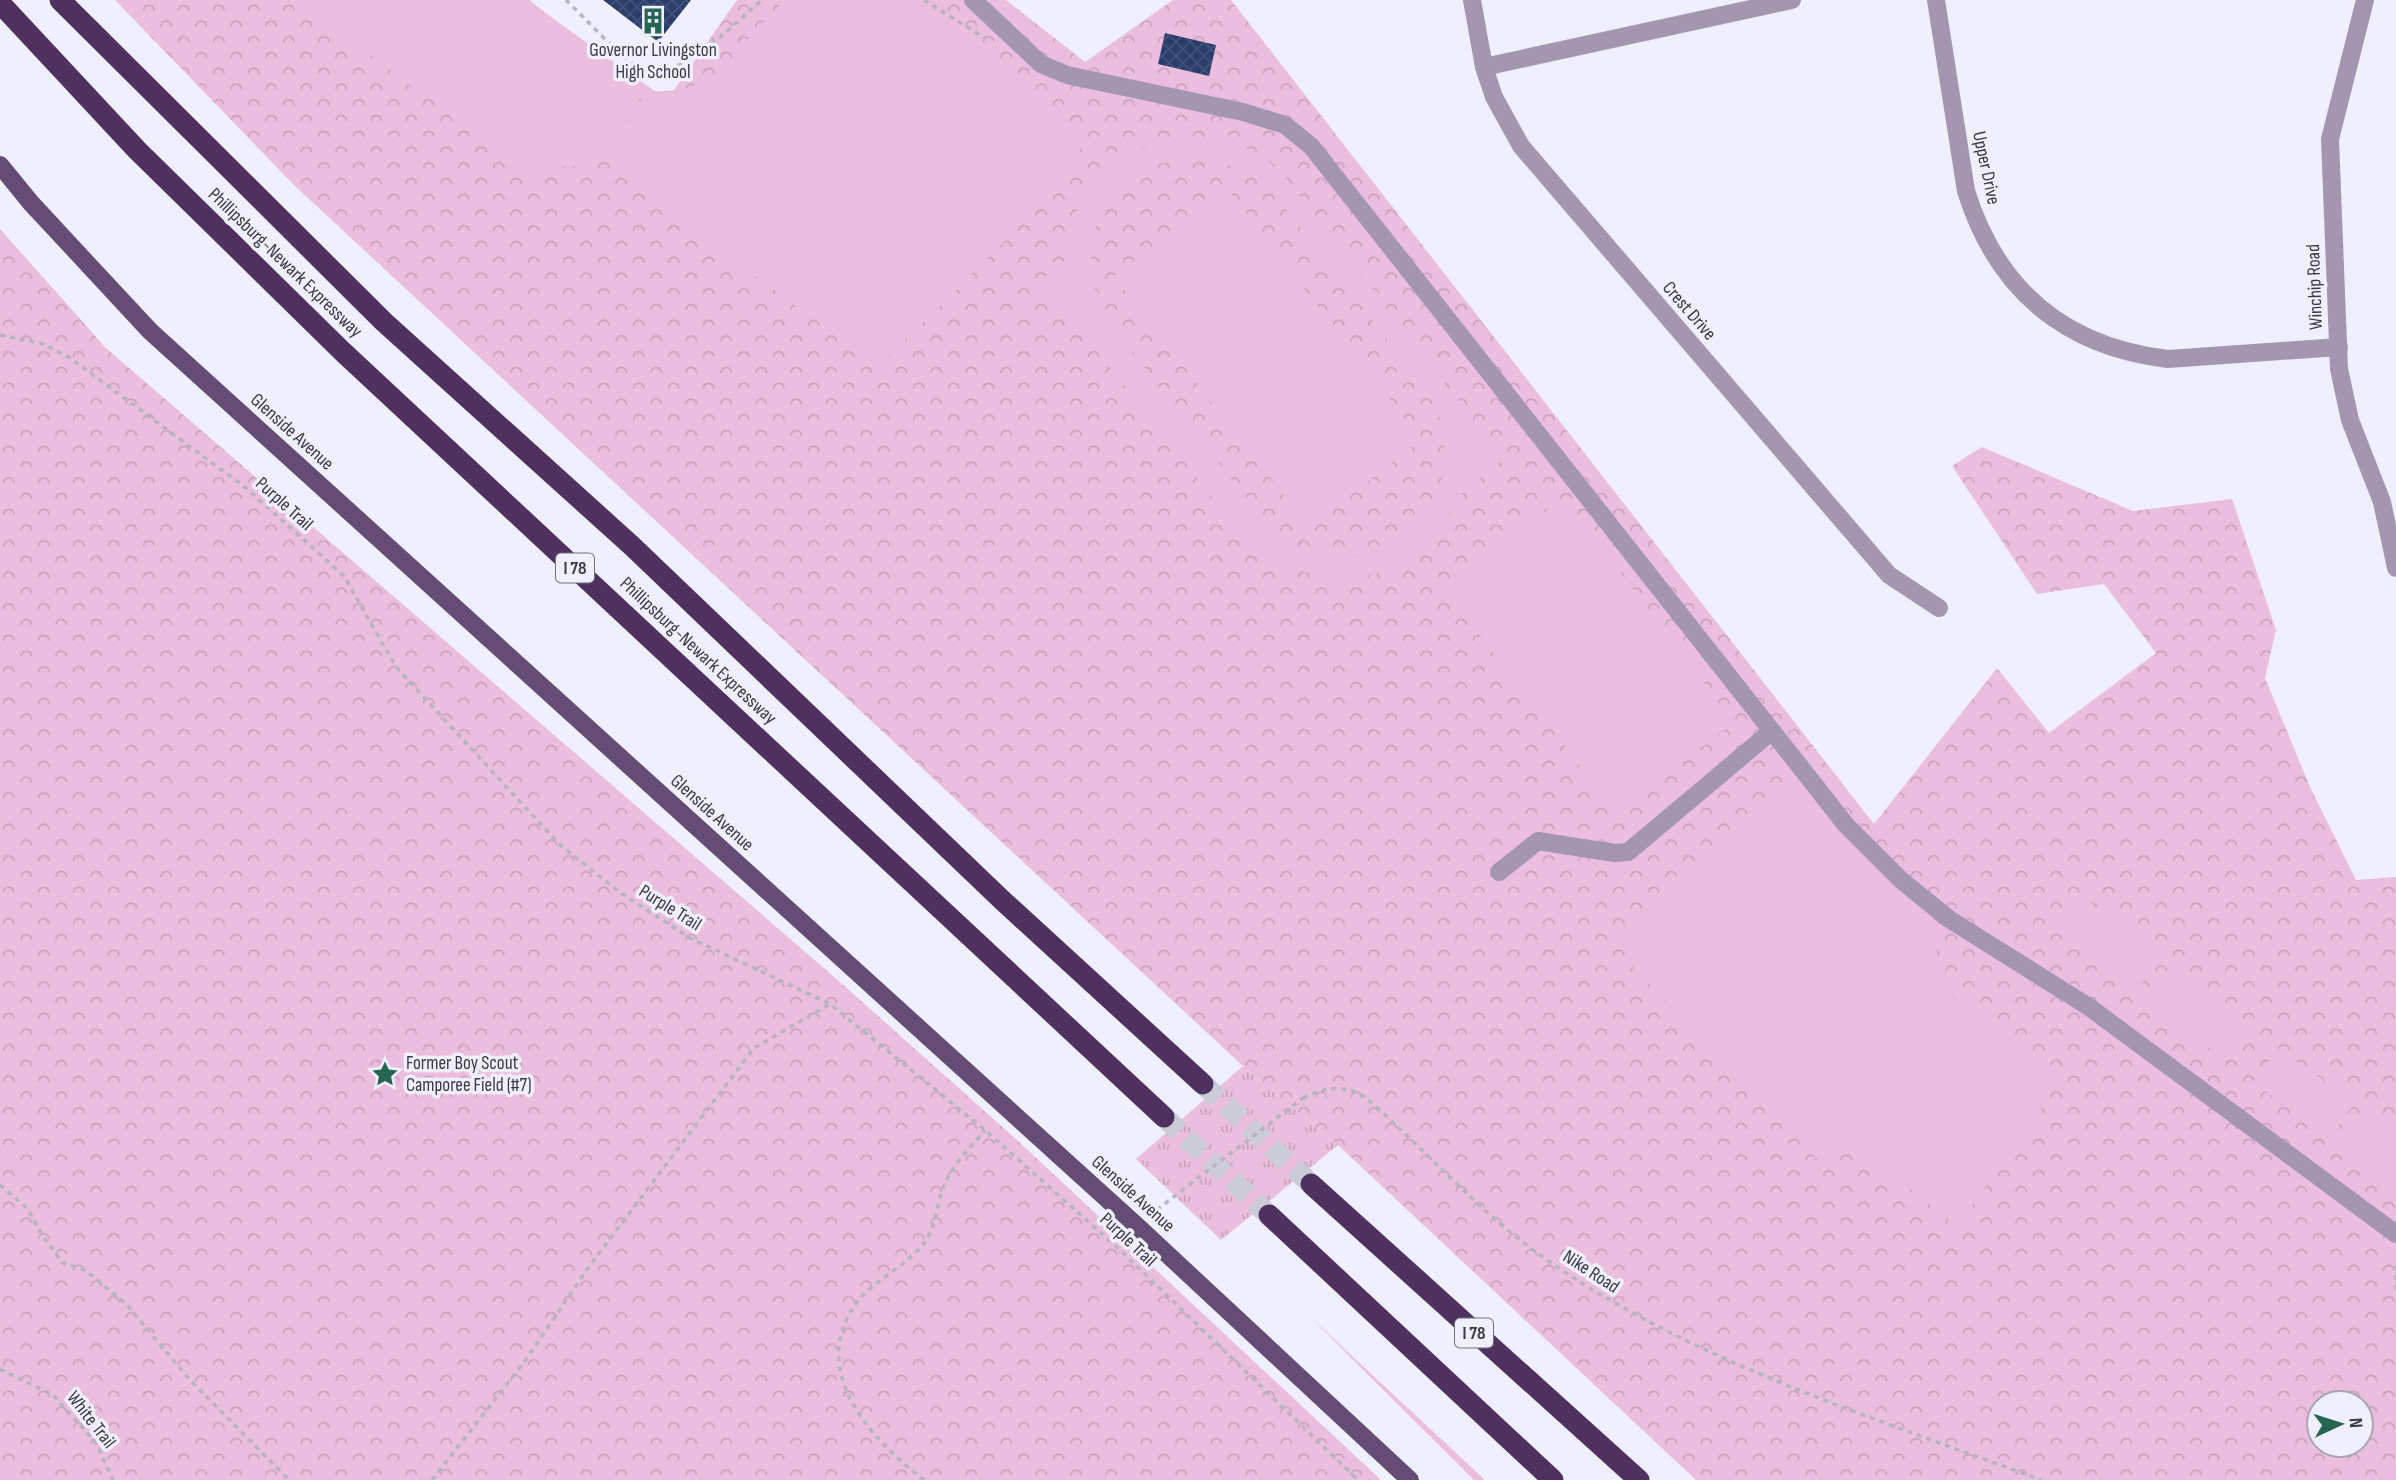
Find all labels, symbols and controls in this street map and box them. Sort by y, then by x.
building icon: Governor Livingston High School [638,6,668,36]
place label: Governor Livingston High School [589,39,717,84]
street label: Upper Drive [1967,129,2005,207]
street label: Phillipsburg-Newark Expressway [203,183,367,343]
street label: Winchip Road [2302,244,2328,330]
street label: Crest Drive [1657,277,1721,345]
street label: Glenside Avenue [246,389,338,475]
street label: Purple Trail [251,472,317,536]
road number: I 78 [556,554,594,582]
street label: Phillipsburg-Newark Expressway [615,572,782,730]
street label: Glenside Avenue [666,770,758,856]
street label: Purple Trail [635,880,705,936]
place label: Former Boy Scout Camporee Field (#7) [406,1052,532,1097]
place icon: Former Boy Scout Camporee Field (#7) [370,1059,400,1089]
street label: Glenside Avenue [1087,1151,1179,1237]
street label: Purple Trail [1095,1208,1161,1272]
street label: Nike Road [1559,1245,1623,1299]
road number: I 78 [1455,1318,1493,1348]
street label: White Trail [62,1387,120,1453]
north arrow [2305,1389,2375,1459]
text: N [2344,1417,2367,1429]

